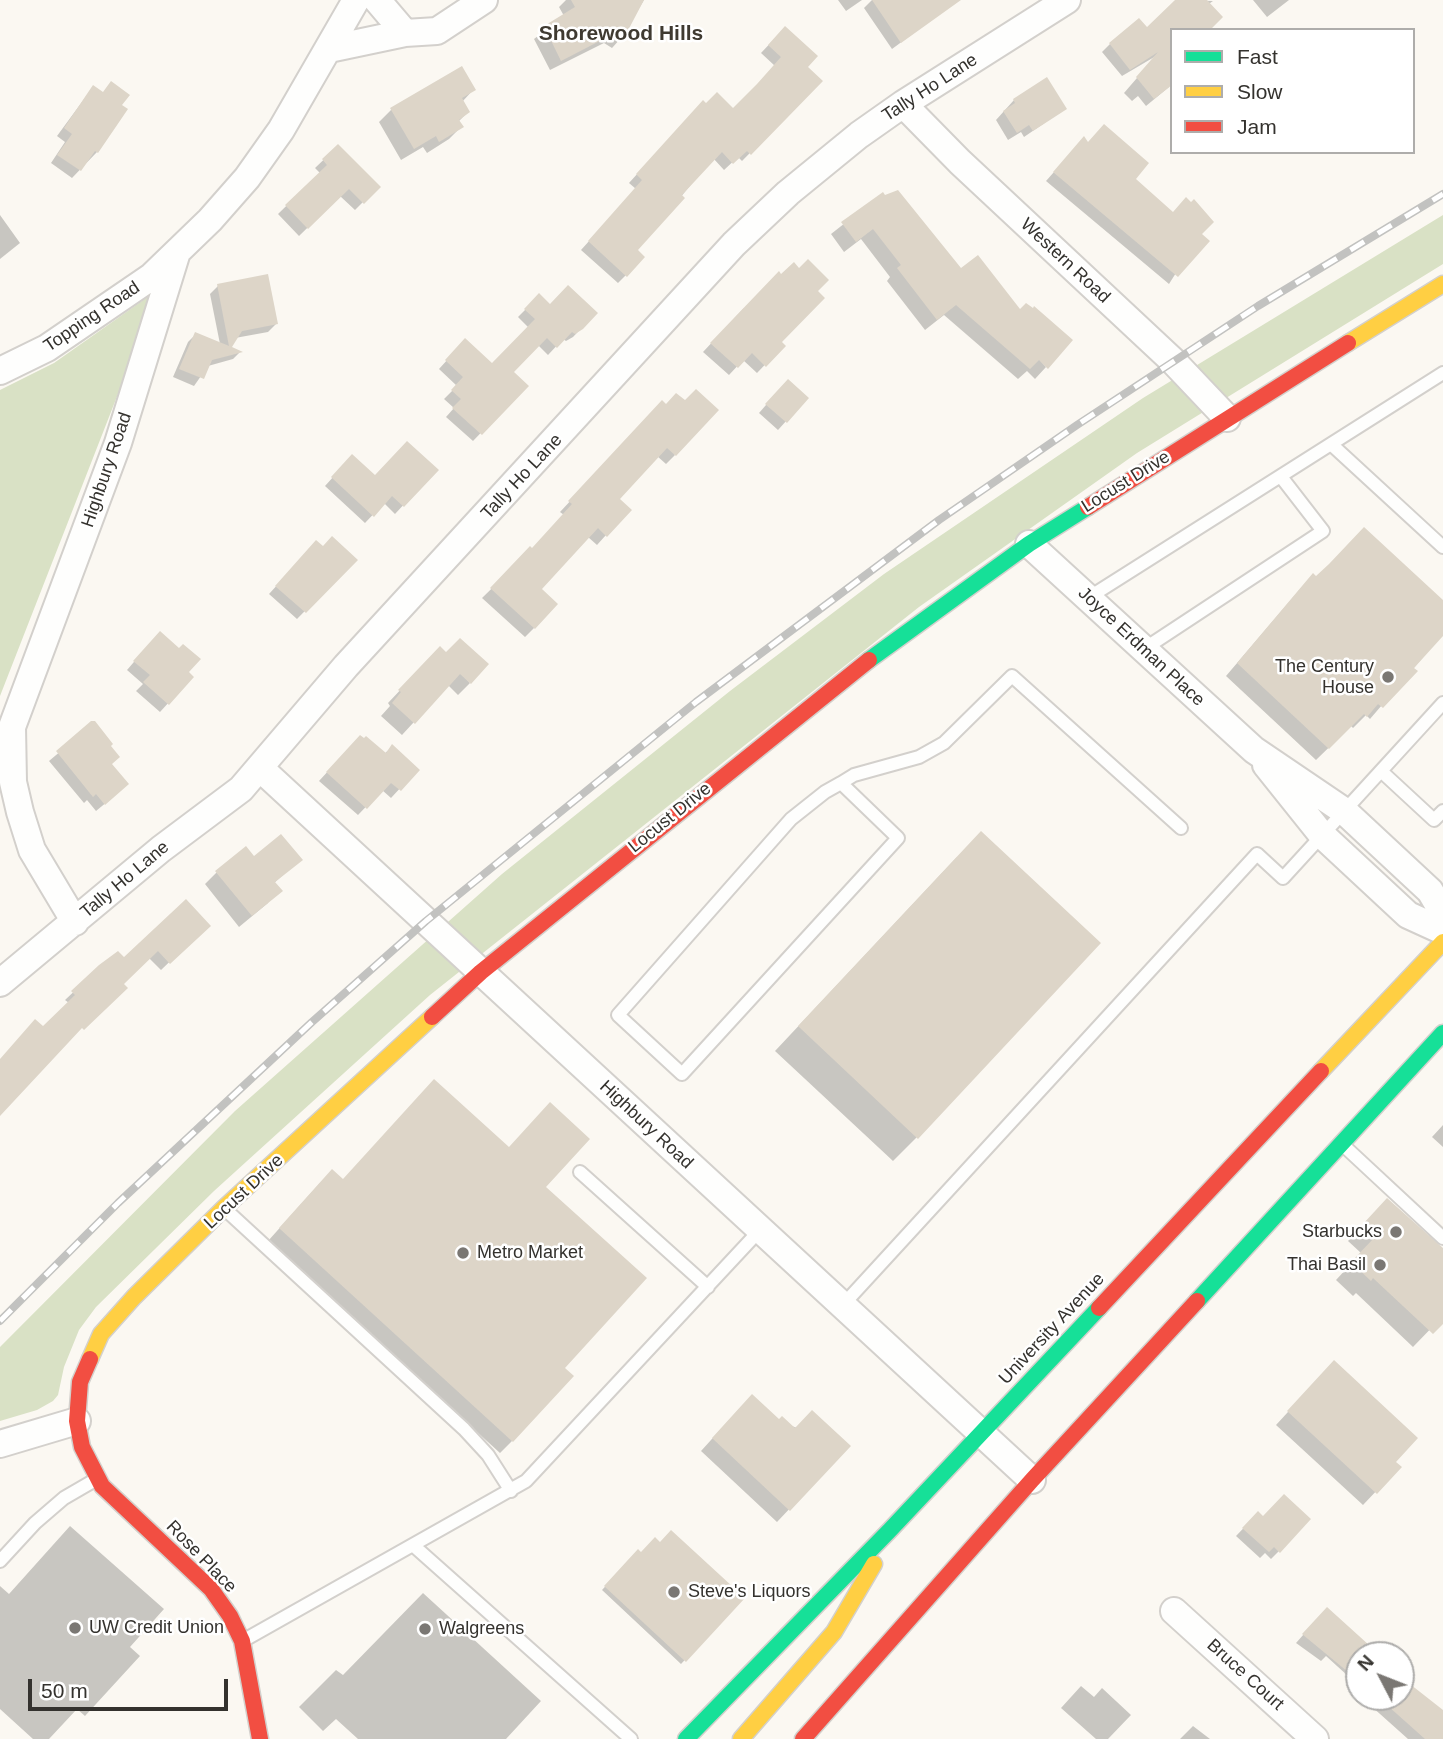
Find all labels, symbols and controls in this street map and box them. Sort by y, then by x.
district label: Shorewood Hills [539,21,703,47]
legend [1170,28,1415,154]
text: Fast [1237,45,1278,68]
street label: Tally Ho Lane [878,49,982,127]
text: Slow [1237,80,1283,103]
text: Jam [1237,115,1277,138]
street label: Western Road [1016,214,1114,308]
street label: Topping Road [40,277,144,357]
street label: Highbury Road [77,410,137,530]
street label: Tally Ho Lane [477,430,567,524]
street label: Locust Drive [1078,446,1174,518]
street label: Joyce Erdman Place [1073,583,1209,711]
place label: The Century House [1275,656,1374,698]
marker: The Century House [1380,669,1396,685]
street label: Locust Drive [624,778,716,858]
street label: Tally Ho Lane [76,837,174,923]
street label: Highbury Road [595,1076,697,1174]
street label: Locust Drive [200,1150,288,1234]
place label: Starbucks [1302,1221,1382,1243]
marker: Starbucks [1388,1224,1404,1240]
place label: Metro Market [477,1242,583,1264]
marker: Metro Market [455,1245,471,1261]
place label: Thai Basil [1287,1254,1366,1276]
marker: Thai Basil [1372,1257,1388,1273]
street label: University Avenue [995,1269,1109,1389]
street label: Rose Place [161,1516,241,1598]
place label: Steve's Liquors [688,1581,811,1603]
marker: Steve's Liquors [666,1584,682,1600]
place label: UW Credit Union [89,1617,224,1639]
place label: Walgreens [439,1618,524,1640]
marker: UW Credit Union [67,1620,83,1636]
marker: Walgreens [417,1621,433,1637]
street label: Bruce Court [1202,1635,1288,1715]
north arrow [1345,1641,1415,1711]
text: N [1353,1651,1378,1675]
scale bar [32,1666,231,1710]
text: 50 m [41,1679,88,1702]

